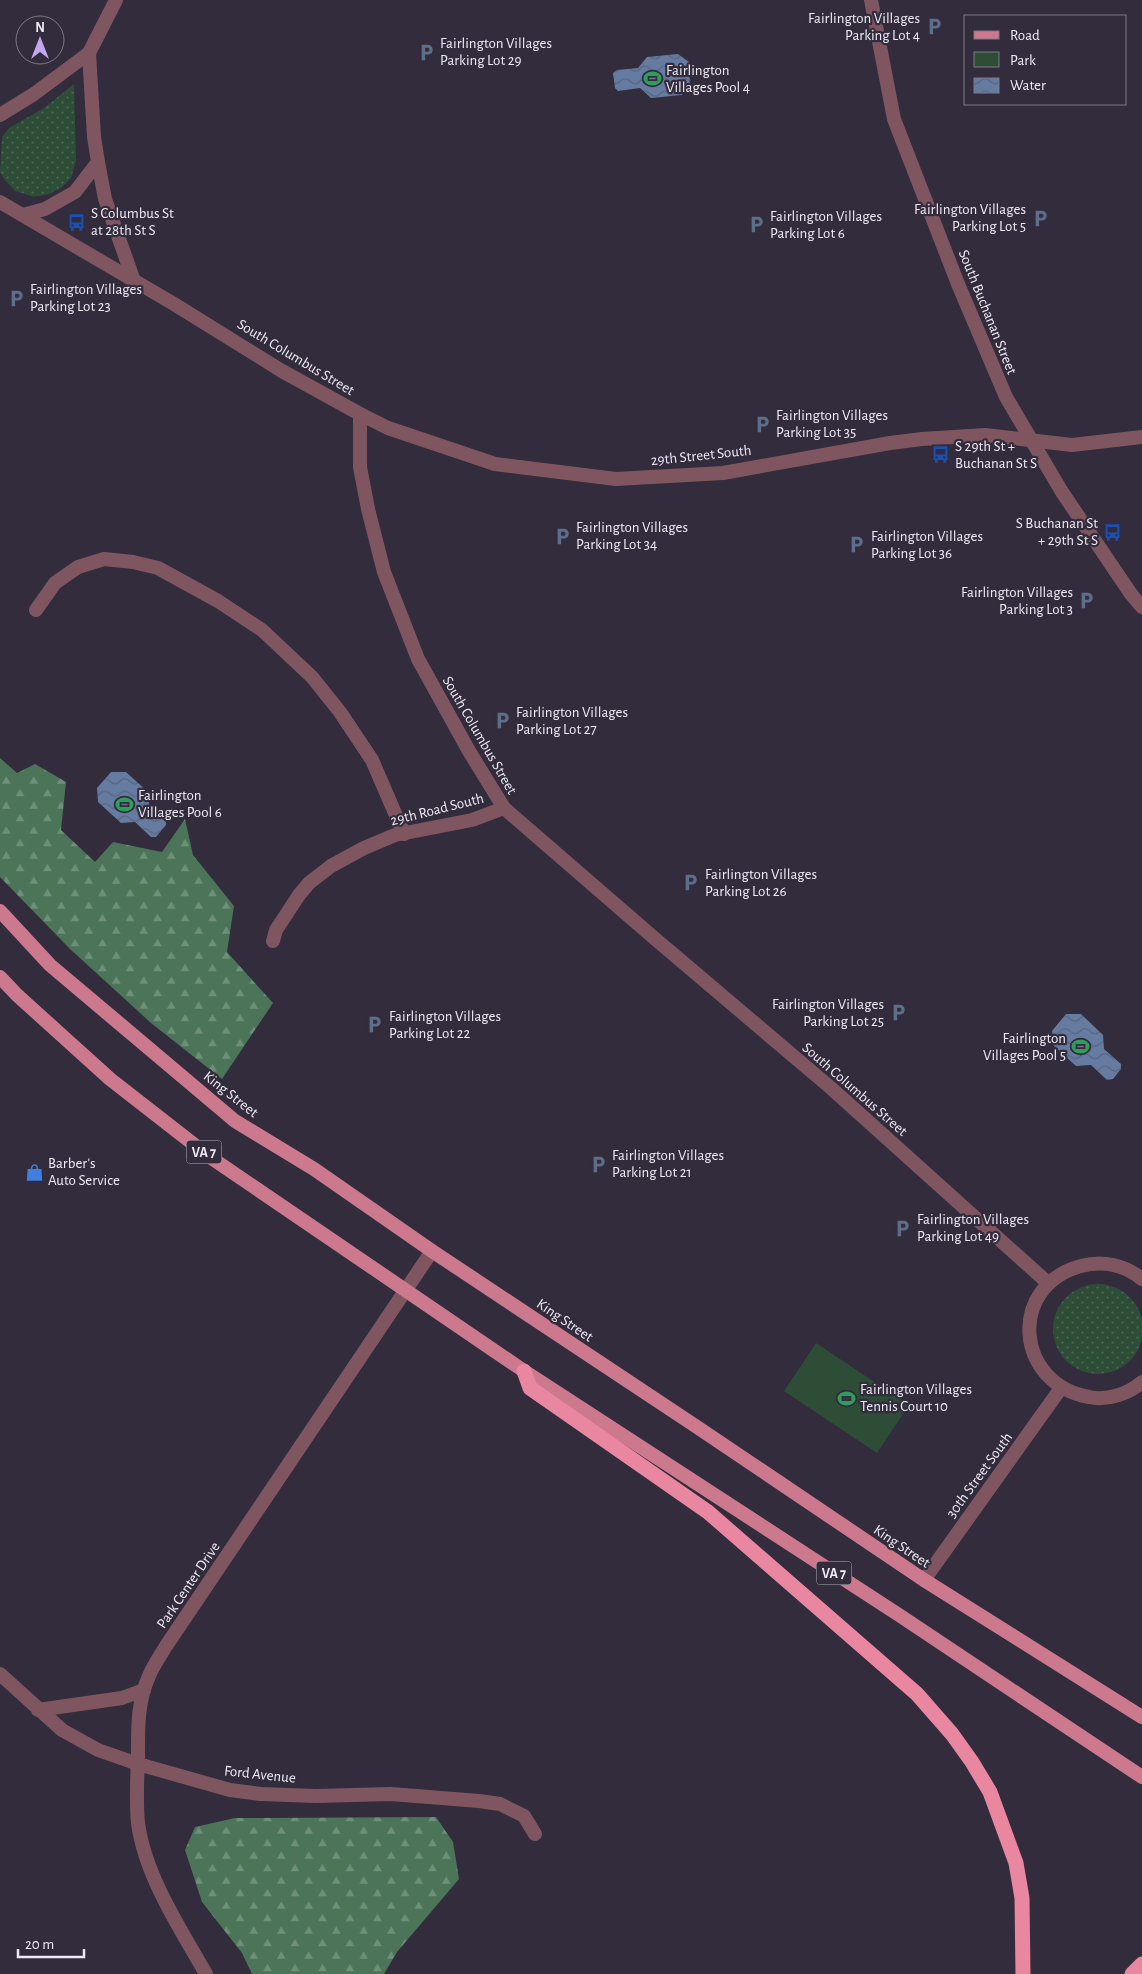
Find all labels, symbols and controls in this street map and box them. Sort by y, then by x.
place label: Fairlington Villages Parking Lot 4 [808,11,920,43]
north arrow [15,15,65,65]
legend [964,15,1127,105]
parking icon: Fairlington Villages Parking Lot 4 [924,17,944,37]
text: N [35,21,45,35]
text: Road [1010,28,1040,43]
place label: Fairlington Villages Parking Lot 29 [440,36,552,68]
parking icon: Fairlington Villages Parking Lot 29 [416,42,436,62]
text: Park [1010,53,1036,68]
place label: Fairlington Villages Pool 4 [666,63,750,95]
sports icon: Fairlington Villages Pool 4 [642,69,662,89]
text: Water [1010,78,1046,93]
place label: Fairlington Villages Parking Lot 5 [914,202,1026,234]
place label: S Columbus St at 28th St S [91,206,174,238]
parking icon: Fairlington Villages Parking Lot 5 [1030,208,1050,228]
place label: Fairlington Villages Parking Lot 6 [770,209,882,241]
bus stop icon: S Columbus St at 28th St S [67,212,87,232]
parking icon: Fairlington Villages Parking Lot 6 [746,215,766,235]
street label: South Buchanan Street [956,248,1019,377]
place label: Fairlington Villages Parking Lot 23 [30,282,142,314]
parking icon: Fairlington Villages Parking Lot 23 [6,288,26,308]
street label: South Columbus Street [235,317,357,398]
place label: Fairlington Villages Parking Lot 35 [776,408,888,440]
parking icon: Fairlington Villages Parking Lot 35 [752,414,772,434]
place label: S 29th St + Buchanan St S [955,439,1037,471]
street label: 29th Street South [650,443,752,468]
bus stop icon: S 29th St + Buchanan St S [931,445,951,465]
place label: S Buchanan St + 29th St S [1016,516,1098,548]
place label: Fairlington Villages Parking Lot 34 [576,520,688,552]
bus stop icon: S Buchanan St + 29th St S [1102,522,1122,542]
parking icon: Fairlington Villages Parking Lot 34 [552,526,572,546]
place label: Fairlington Villages Parking Lot 36 [871,529,983,561]
parking icon: Fairlington Villages Parking Lot 36 [847,535,867,555]
place label: Fairlington Villages Parking Lot 3 [961,585,1073,617]
parking icon: Fairlington Villages Parking Lot 3 [1077,591,1097,611]
street label: South Columbus Street [440,674,520,797]
place label: Fairlington Villages Parking Lot 27 [516,705,628,737]
parking icon: Fairlington Villages Parking Lot 27 [492,711,512,731]
place label: Fairlington Villages Pool 6 [138,788,222,820]
street label: 29th Road South [389,791,485,828]
sports icon: Fairlington Villages Pool 6 [114,794,134,814]
place label: Fairlington Villages Parking Lot 26 [705,867,817,899]
parking icon: Fairlington Villages Parking Lot 26 [681,873,701,893]
place label: Fairlington Villages Parking Lot 25 [772,997,884,1029]
parking icon: Fairlington Villages Parking Lot 25 [888,1003,908,1023]
place label: Fairlington Villages Parking Lot 22 [389,1009,501,1041]
parking icon: Fairlington Villages Parking Lot 22 [365,1015,385,1035]
place label: Fairlington Villages Pool 5 [983,1031,1066,1063]
sports icon: Fairlington Villages Pool 5 [1070,1037,1090,1057]
street label: South Columbus Street [799,1040,910,1139]
street label: King Street [201,1069,261,1120]
road number: VA 7 [186,1140,222,1164]
place label: Fairlington Villages Parking Lot 21 [612,1148,724,1180]
parking icon: Fairlington Villages Parking Lot 21 [588,1154,608,1174]
place label: Barber's Auto Service [48,1156,120,1188]
shop icon: Barber's Auto Service [24,1162,44,1182]
place label: Fairlington Villages Parking Lot 49 [917,1212,1029,1244]
parking icon: Fairlington Villages Parking Lot 49 [893,1218,913,1238]
street label: King Street [534,1296,596,1345]
place label: Fairlington Villages Tennis Court 10 [860,1382,972,1414]
sports icon: Fairlington Villages Tennis Court 10 [836,1388,856,1408]
street label: 30th Street South [944,1430,1015,1521]
street label: King Street [871,1522,933,1571]
street label: Park Center Drive [154,1539,223,1631]
road number: VA 7 [816,1562,852,1585]
street label: Ford Avenue [223,1763,297,1786]
scale bar [18,1926,84,1958]
text: 20 m [25,1937,54,1952]

